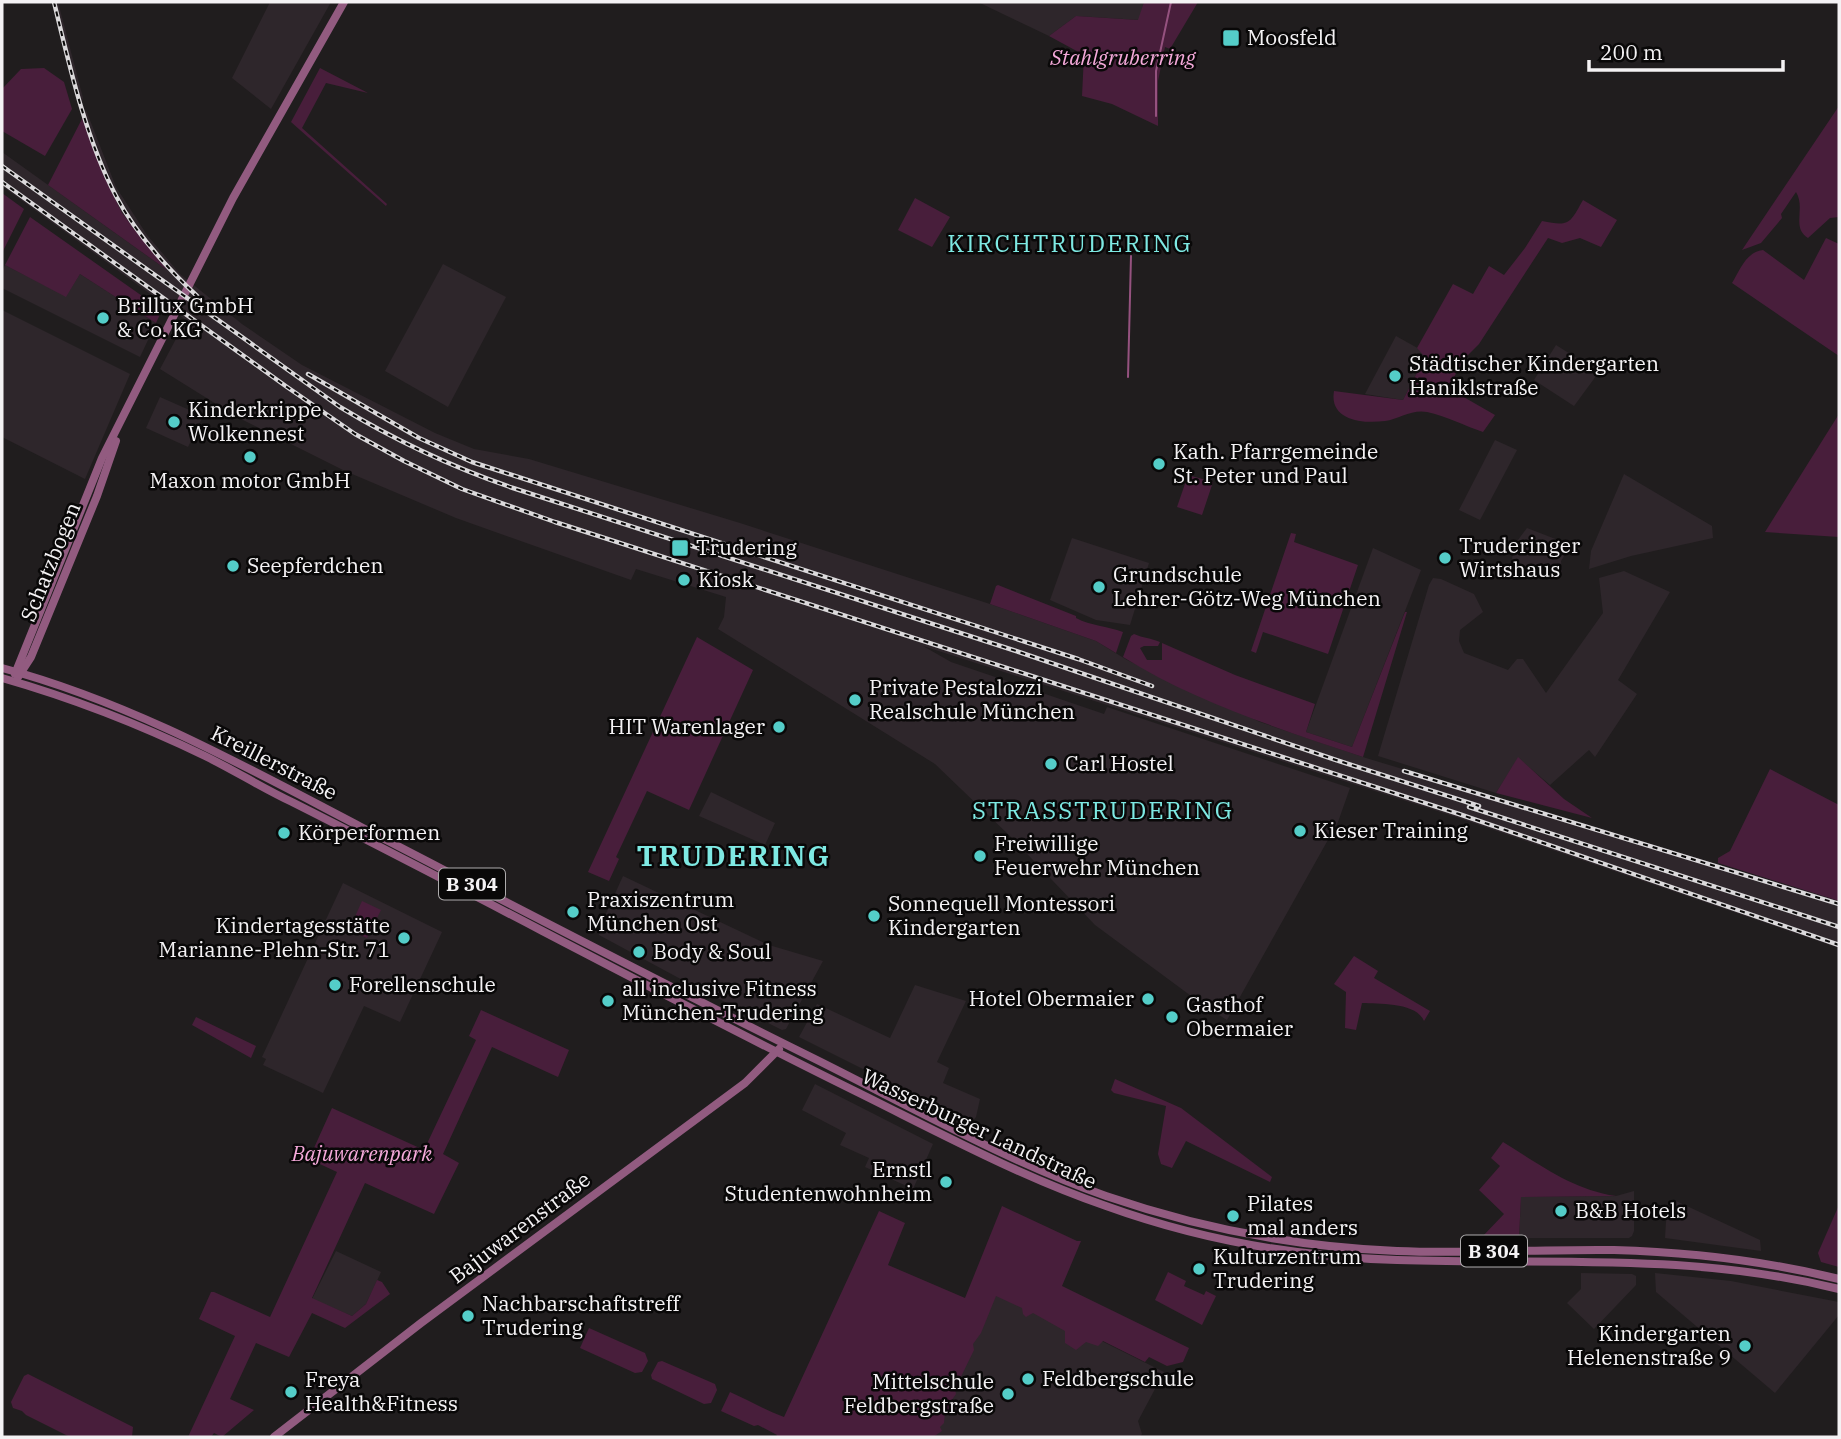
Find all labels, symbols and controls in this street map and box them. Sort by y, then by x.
place label: Moosfeld [1247,23,1337,51]
marker: Moosfeld [1221,28,1241,48]
scale bar [1589,28,1783,72]
text: 200 m [1600,38,1663,66]
park label: Stahlgruberring [1049,43,1197,71]
district label: KIRCHTRUDERING [947,227,1193,259]
place label: Brillux GmbH & Co. KG [117,291,253,343]
marker: Brillux GmbH & Co. KG [95,310,111,326]
place label: Städtischer Kindergarten Haniklstraße [1409,349,1659,401]
marker: Städtischer Kindergarten Haniklstraße [1387,368,1403,384]
place label: Kinderkrippe Wolkennest [188,395,322,447]
marker: Kinderkrippe Wolkennest [166,414,182,430]
place label: Kath. Pfarrgemeinde St. Peter und Paul [1173,437,1378,489]
marker: Maxon motor GmbH [242,449,258,465]
marker: Kath. Pfarrgemeinde St. Peter und Paul [1151,456,1167,472]
place label: Maxon motor GmbH [150,466,350,494]
street label: Schatzbogen [13,498,87,625]
place label: Truderinger Wirtshaus [1459,531,1581,583]
place label: Trudering [696,533,797,561]
marker: Trudering [670,538,690,558]
marker: Truderinger Wirtshaus [1437,550,1453,566]
place label: Seepferdchen [247,551,384,579]
marker: Seepferdchen [225,558,241,574]
place label: Grundschule Lehrer-Götz-Weg München [1113,560,1381,612]
place label: Kiosk [698,565,755,593]
marker: Kiosk [676,572,692,588]
marker: Grundschule Lehrer-Götz-Weg München [1091,579,1107,595]
place label: Private Pestalozzi Realschule München [869,673,1075,725]
marker: Private Pestalozzi Realschule München [847,692,863,708]
place label: HIT Warenlager [609,712,766,740]
street label: Kreillerstraße [207,718,342,806]
marker: HIT Warenlager [771,719,787,735]
place label: Carl Hostel [1065,749,1174,777]
marker: Carl Hostel [1043,756,1059,772]
district label: STRASSTRUDERING [972,794,1234,826]
place label: Kieser Training [1314,816,1469,844]
place label: Körperformen [298,818,440,846]
marker: Kieser Training [1292,823,1308,839]
marker: Körperformen [276,825,292,841]
place label: Freiwillige Feuerwehr München [994,829,1200,881]
district label: TRUDERING [637,837,831,874]
marker: Freiwillige Feuerwehr München [972,848,988,864]
road number: B 304 [439,869,505,900]
place label: Praxiszentrum München Ost [587,885,734,937]
place label: Sonnequell Montessori Kindergarten [888,889,1115,941]
marker: Praxiszentrum München Ost [565,904,581,920]
marker: Sonnequell Montessori Kindergarten [866,908,882,924]
place label: Kindertagesstätte Marianne-Plehn-Str. 71 [159,911,390,963]
marker: Kindertagesstätte Marianne-Plehn-Str. 71 [396,930,412,946]
place label: Body & Soul [653,937,771,965]
marker: Body & Soul [631,944,647,960]
place label: Forellenschule [349,970,496,998]
place label: all inclusive Fitness München-Trudering [622,974,824,1026]
marker: Forellenschule [327,977,343,993]
place label: Hotel Obermaier [969,984,1135,1012]
place label: Gasthof Obermaier [1186,990,1294,1042]
marker: Hotel Obermaier [1140,991,1156,1007]
marker: all inclusive Fitness München-Trudering [600,993,616,1009]
marker: Gasthof Obermaier [1164,1009,1180,1025]
street label: Wasserburger Landstraße [857,1061,1101,1195]
park label: Bajuwarenpark [291,1139,433,1167]
place label: Ernstl Studentenwohnheim [724,1155,932,1207]
street label: Bajuwarenstraße [443,1165,596,1289]
marker: Ernstl Studentenwohnheim [938,1174,954,1190]
place label: Pilates mal anders [1247,1189,1358,1241]
place label: B&B Hotels [1575,1196,1686,1224]
marker: B&B Hotels [1553,1203,1569,1219]
marker: Pilates mal anders [1225,1208,1241,1224]
road number: B 304 [1461,1236,1527,1266]
place label: Kulturzentrum Trudering [1213,1242,1362,1294]
marker: Kulturzentrum Trudering [1191,1261,1207,1277]
place label: Nachbarschaftstreff Trudering [482,1289,682,1341]
marker: Nachbarschaftstreff Trudering [460,1308,476,1324]
place label: Kindergarten Helenenstraße 9 [1567,1319,1731,1371]
marker: Kindergarten Helenenstraße 9 [1737,1338,1753,1354]
place label: Feldbergschule [1042,1364,1194,1392]
place label: Freya Health&Fitness [305,1365,458,1417]
place label: Mittelschule Feldbergstraße [844,1367,994,1419]
marker: Feldbergschule [1020,1371,1036,1387]
marker: Freya Health&Fitness [283,1384,299,1400]
marker: Mittelschule Feldbergstraße [1000,1386,1016,1402]

